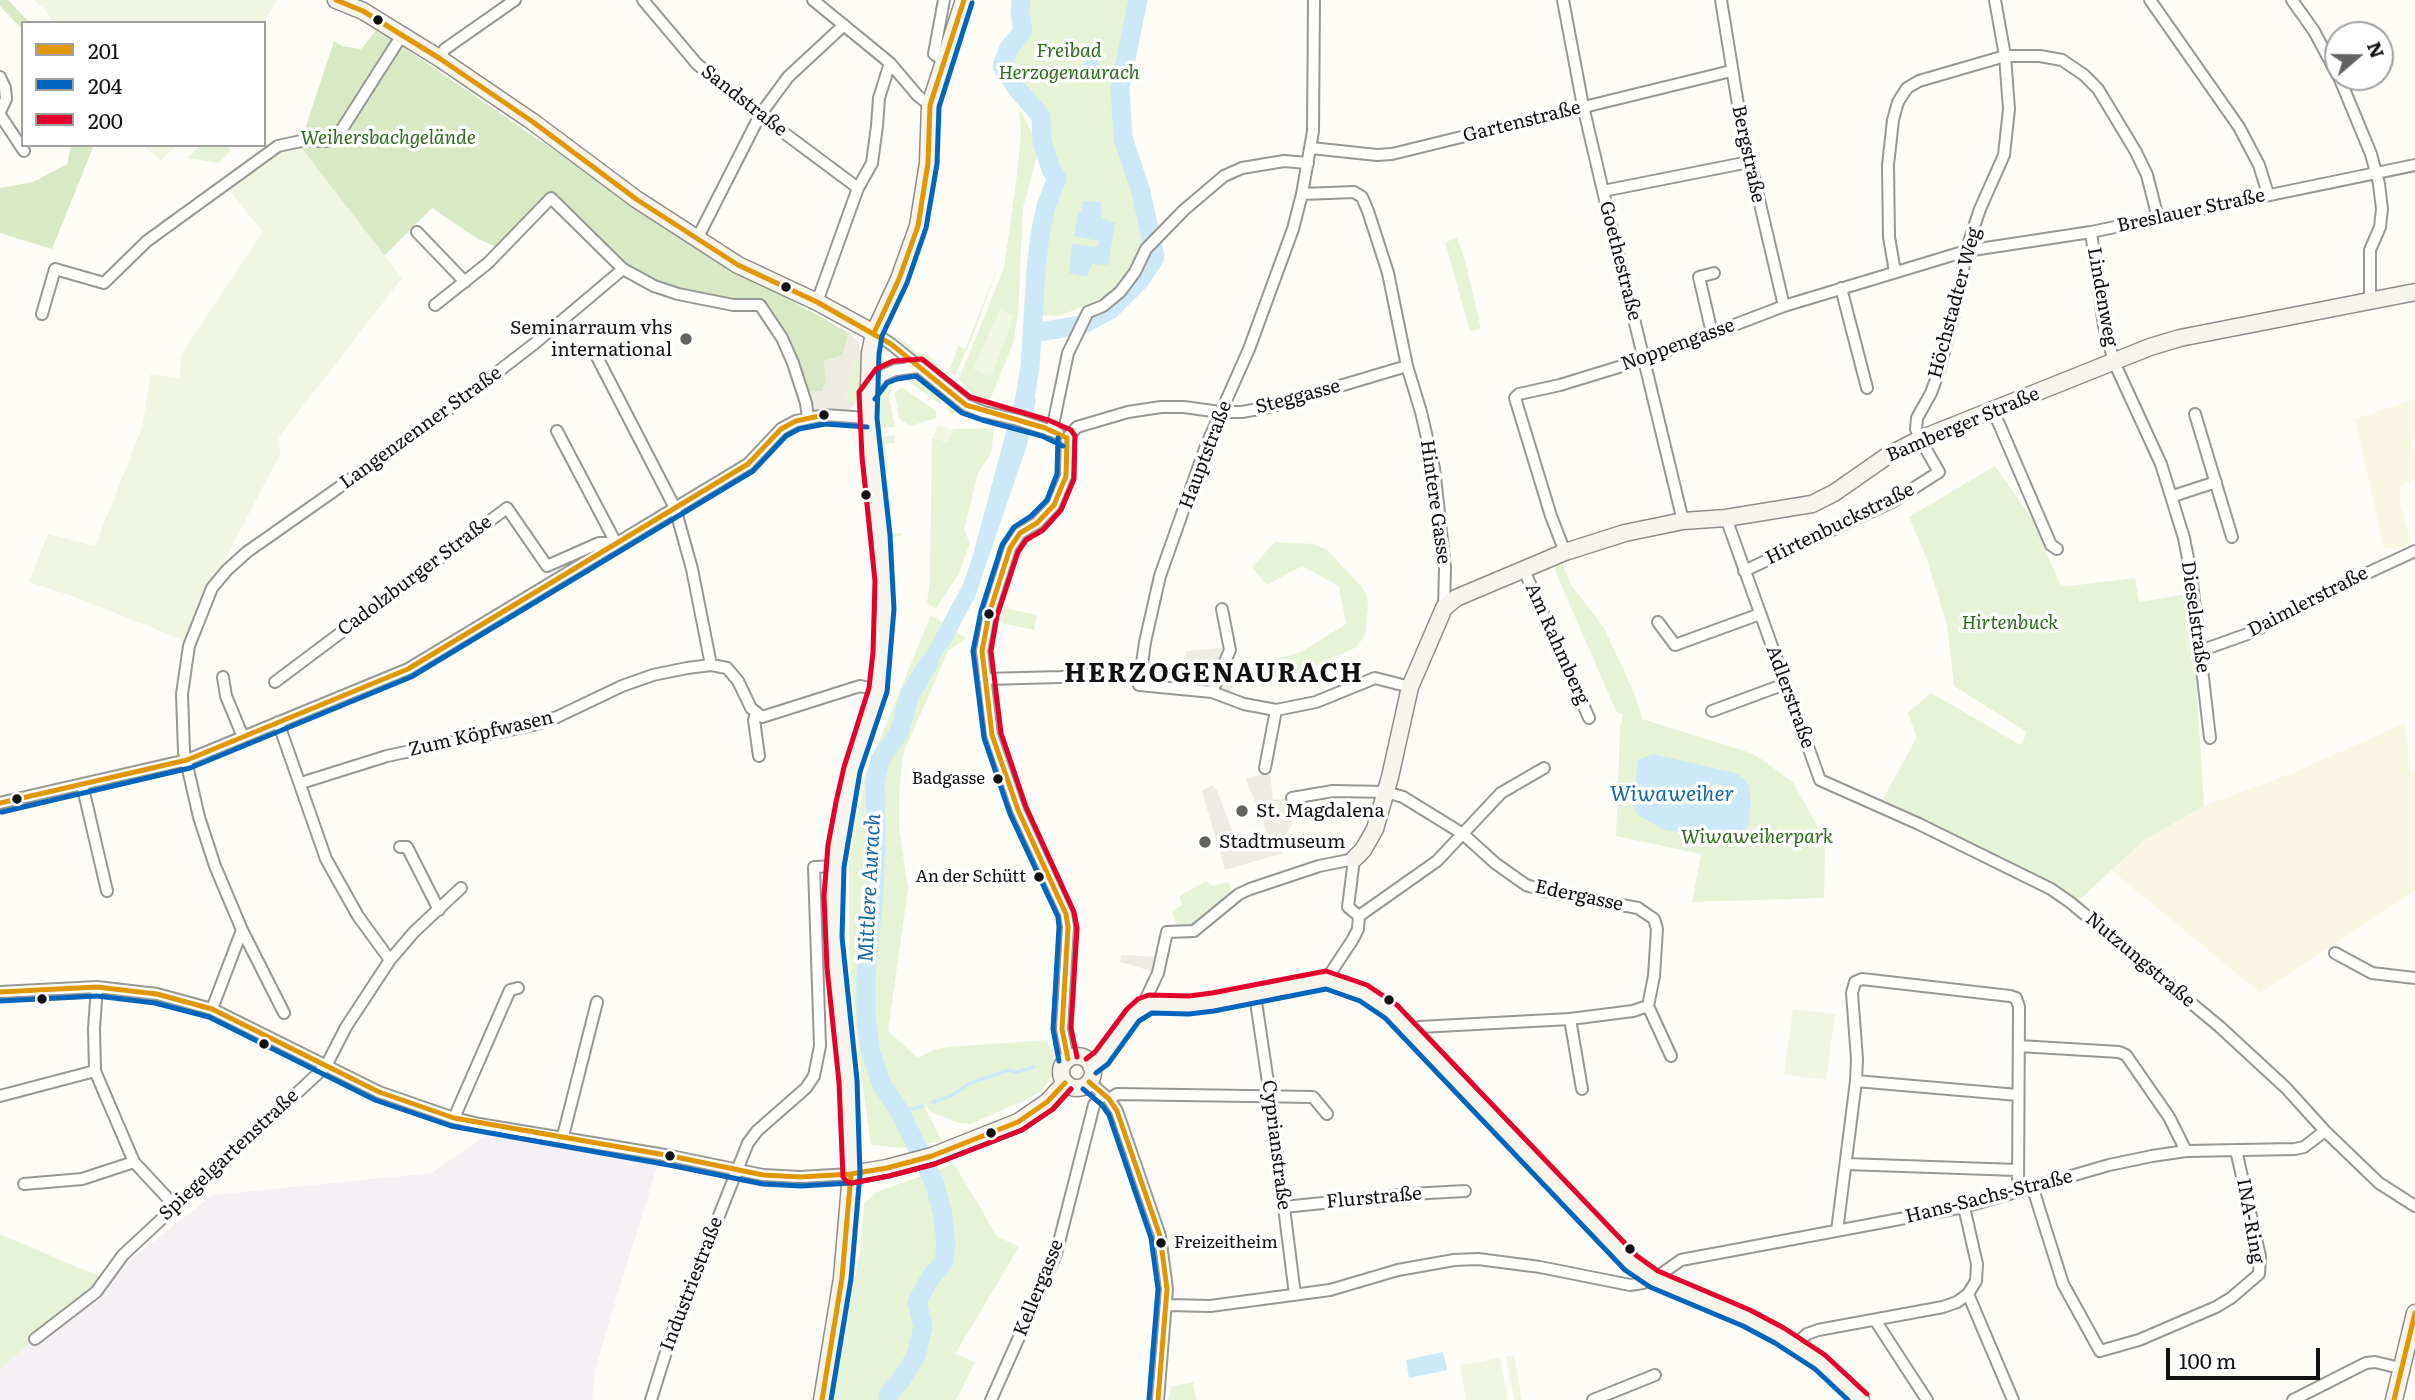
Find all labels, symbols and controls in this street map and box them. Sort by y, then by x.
unlabelled marker [371,13,385,27]
legend [21,21,266,147]
north arrow [2324,21,2394,91]
text: 201 [88,34,119,65]
text: N [2361,37,2393,62]
park label: Freibad Herzogenaurach [998,40,1140,84]
street label: Sandstraße [696,60,792,142]
text: 204 [88,69,122,100]
street label: Gartenstraße [1461,96,1583,148]
street label: Bergstraße [1727,103,1769,205]
text: 200 [88,104,123,135]
park label: Weihersbachgelände [300,127,476,149]
street label: Breslauer Straße [2115,184,2267,238]
street label: Goethestraße [1594,199,1646,323]
street label: Höchstadter Weg [1924,225,1986,381]
street label: Lindenweg [2082,246,2122,348]
unlabelled marker [779,280,793,294]
street label: Noppengasse [1618,314,1738,376]
place label: Seminarraum vhs international [510,317,672,361]
marker: Seminarraum vhs international [678,331,694,347]
street label: Langenzenner Straße [336,362,506,494]
street label: Steggasse [1253,375,1343,419]
street label: Bamberger Straße [1883,383,2043,467]
street label: Hauptstraße [1175,398,1237,512]
unlabelled marker [817,408,831,422]
street label: Hintere Gasse [1415,438,1455,566]
street label: Hirtenbuckstraße [1762,478,1918,570]
unlabelled marker [859,488,873,502]
street label: Cadolzburger Straße [334,511,496,641]
street label: Dieselstraße [2176,560,2214,674]
street label: Daimlerstraße [2244,562,2372,642]
street label: Am Rahmberg [1520,580,1594,708]
unlabelled marker [982,607,996,621]
park label: Hirtenbuck [1962,612,2058,634]
street label: Adlerstraße [1761,642,1819,752]
district label: HERZOGENAURACH [1066,658,1362,690]
street label: Zum Köpfwasen [407,706,555,762]
place label: Badgasse [912,769,985,789]
marker: Badgasse [991,772,1005,786]
water label: Wiwaweiher [1610,782,1734,808]
unlabelled marker [10,792,24,806]
place label: St. Magdalena [1256,800,1385,822]
marker: St. Magdalena [1234,803,1250,819]
water label: Mittlere Aurach [854,813,886,963]
park label: Wiwaweiherpark [1681,826,1833,848]
place label: Stadtmuseum [1219,831,1345,853]
marker: Stadtmuseum [1197,834,1213,850]
place label: An der Schütt [915,867,1026,887]
marker: An der Schütt [1032,870,1046,884]
street label: Edergasse [1533,876,1625,916]
street label: Nutzungstraße [2081,908,2199,1012]
unlabelled marker [35,992,49,1006]
unlabelled marker [1382,993,1396,1007]
unlabelled marker [257,1037,271,1051]
street label: Cyprianstraße [1257,1079,1295,1211]
street label: Spiegelgartenstraße [155,1085,303,1225]
unlabelled marker [984,1126,998,1140]
unlabelled marker [663,1149,677,1163]
street label: Hans-Sachs-Straße [1903,1165,2075,1229]
street label: INA-Ring [2231,1177,2269,1265]
street label: Flurstraße [1325,1182,1423,1214]
street label: Industriestraße [656,1214,728,1354]
place label: Freizeitheim [1174,1233,1278,1253]
street label: Kellergasse [1009,1236,1069,1340]
marker: Freizeitheim [1154,1236,1168,1250]
unlabelled marker [1623,1242,1637,1256]
scale bar [2170,1334,2324,1378]
text: 100 m [2179,1344,2236,1375]

